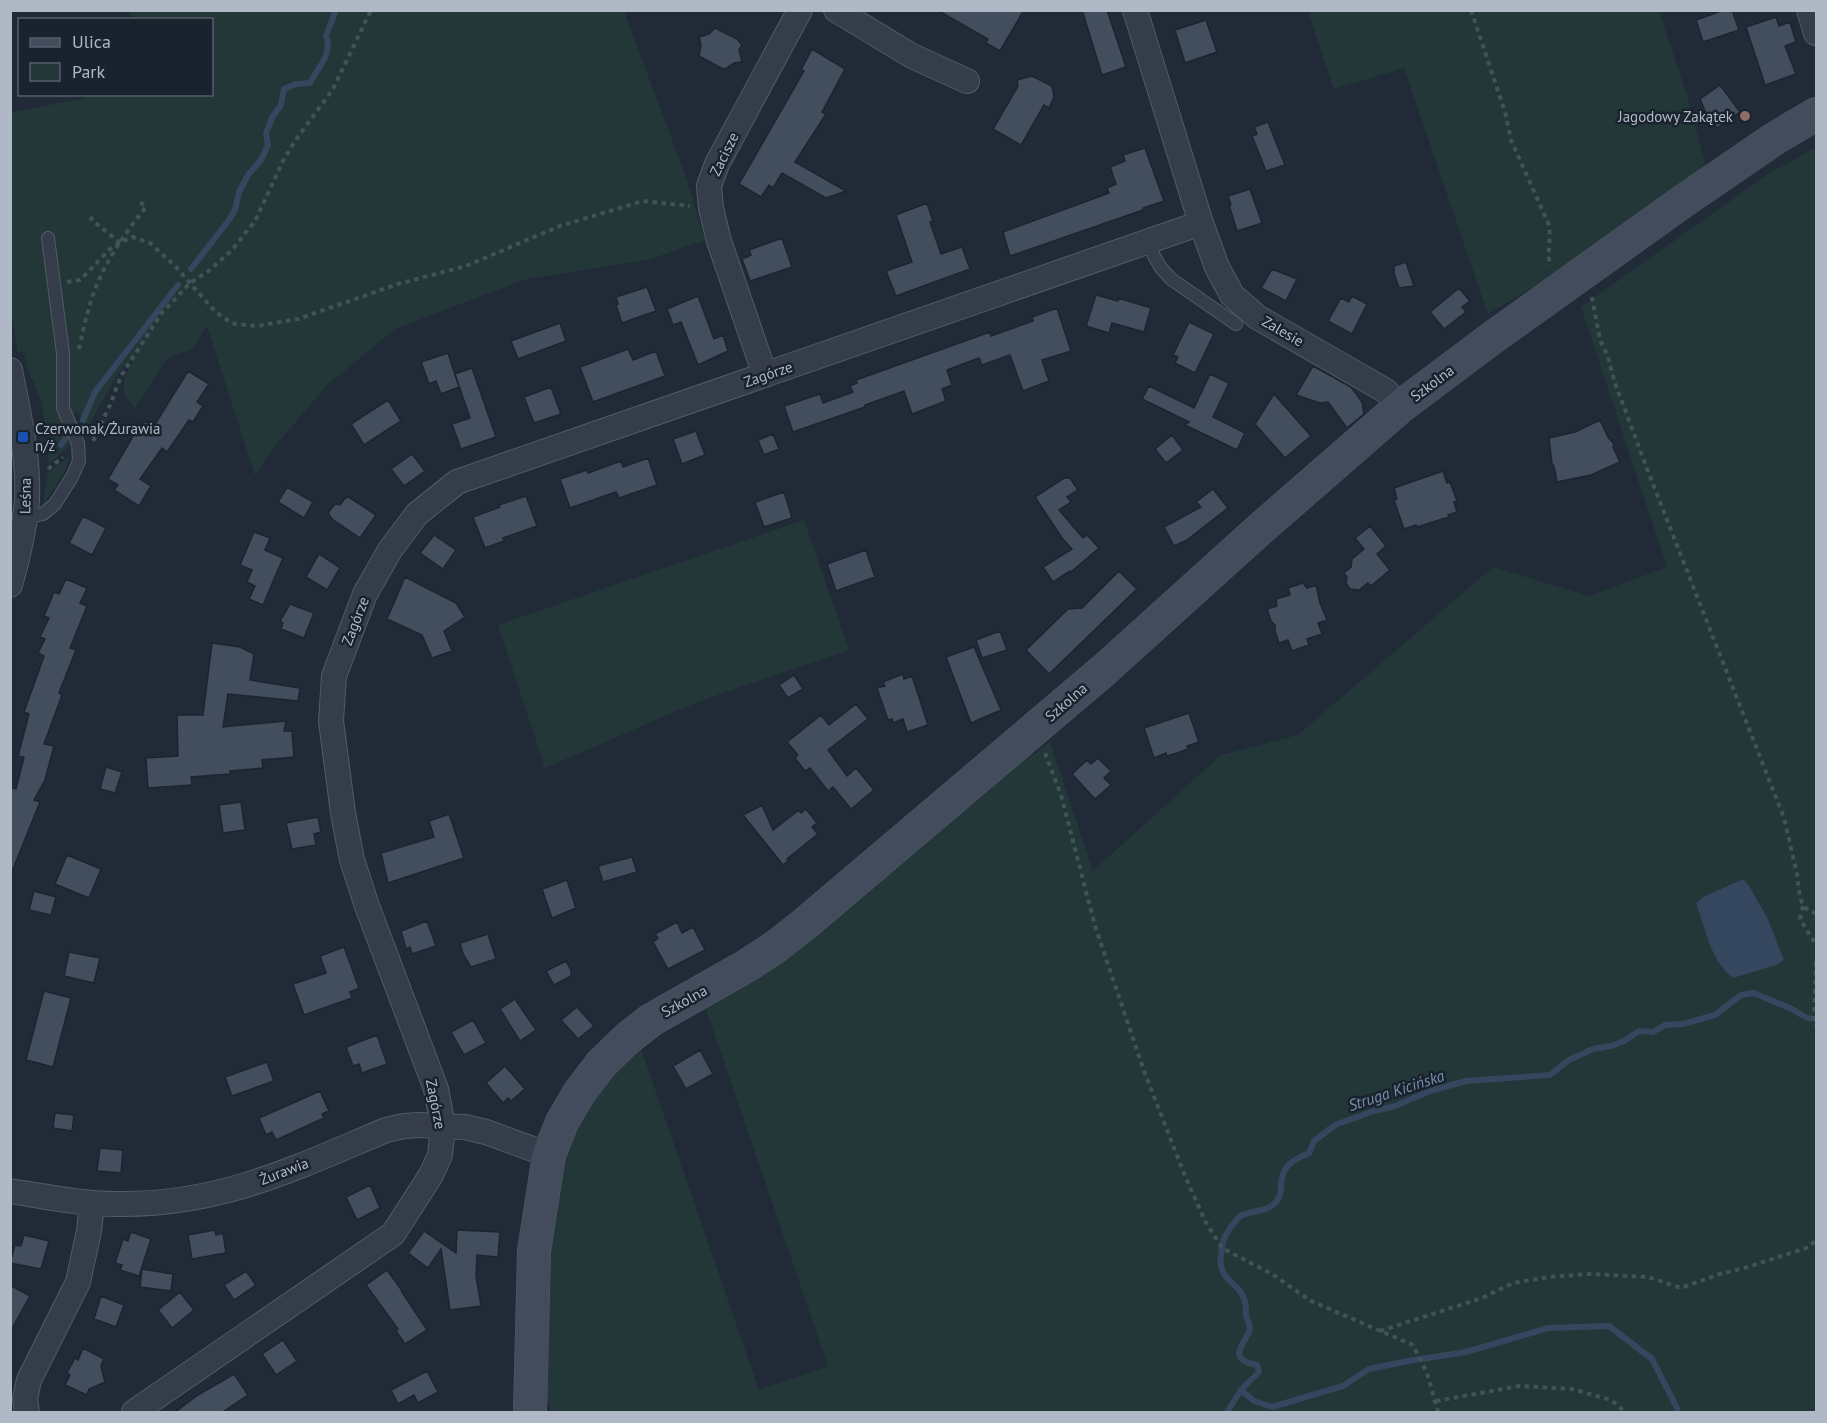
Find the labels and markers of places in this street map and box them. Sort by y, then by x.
place label: Jagodowy Zakątek [1617,107,1734,126]
marker: Jagodowy Zakątek [1738,109,1752,123]
place label: Czerwonak/Żurawia n/ż [35,419,160,455]
marker: Czerwonak/Żurawia n/ż [16,430,30,444]

